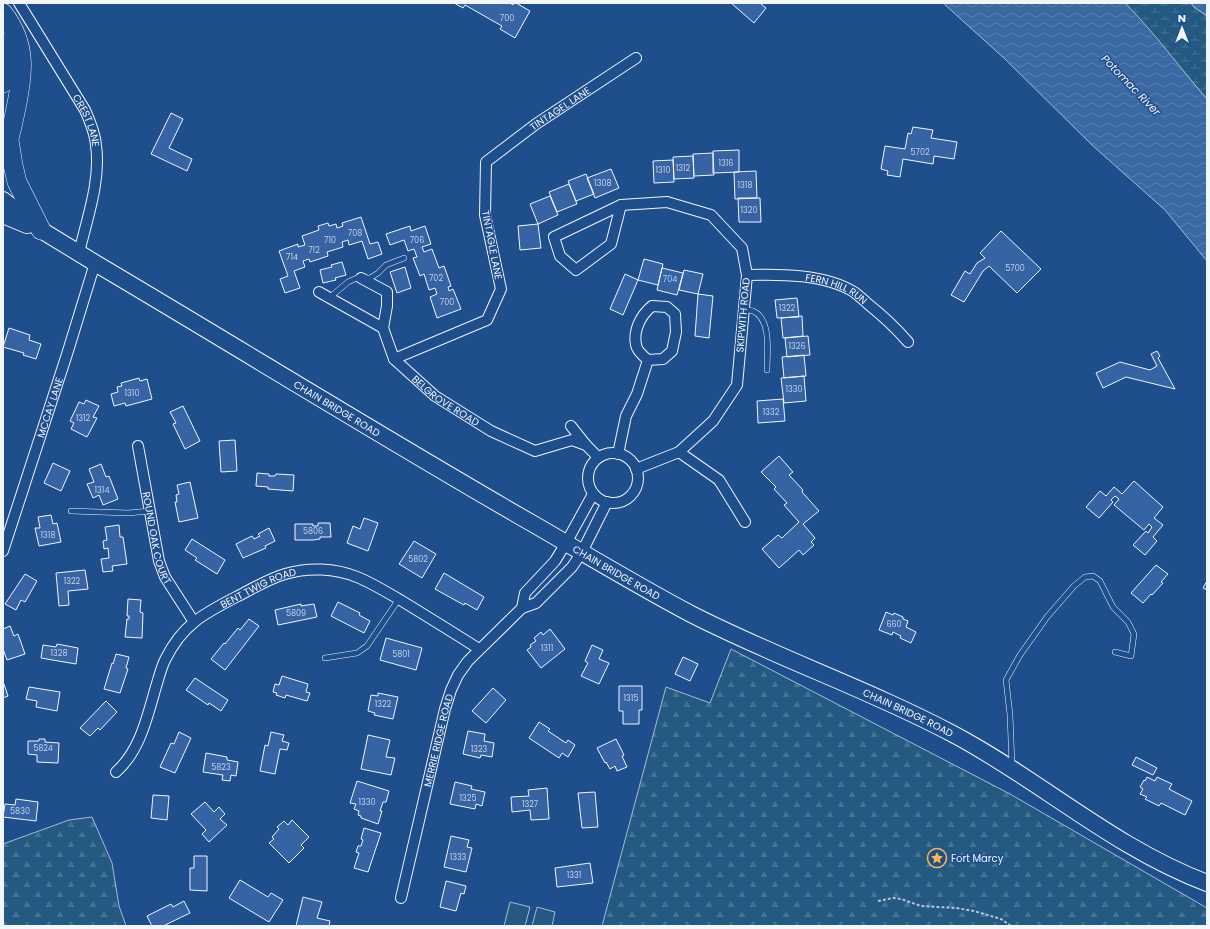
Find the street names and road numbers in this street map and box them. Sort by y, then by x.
street label: TINTAGEL LANE [526,83,593,134]
street label: CREST LANE [69,91,104,147]
street label: TINTAGLE LANE [478,209,506,281]
street label: FERN HILL RUN [805,269,871,308]
street label: SKIPWITH ROAD [732,277,754,353]
street label: BELGROVE ROAD [409,371,482,430]
street label: MCCAY LANE [33,375,66,439]
street label: CHAIN BRIDGE ROAD [291,376,383,440]
street label: ROUND OAK COURT [139,491,176,588]
street label: CHAIN BRIDGE ROAD [570,541,663,603]
street label: BENT TWIG ROAD [217,564,297,612]
street label: CHAIN BRIDGE ROAD [861,685,956,741]
street label: MERRIE RIDGE ROAD [420,692,457,788]

